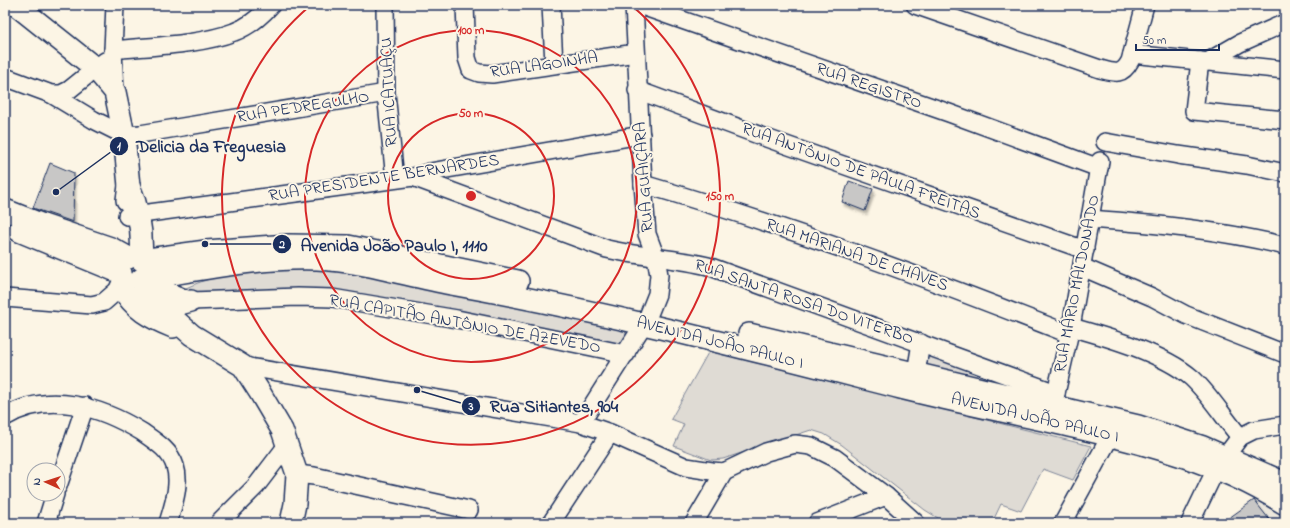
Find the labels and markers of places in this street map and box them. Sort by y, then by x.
callout: Delicia da Freguesia [109,131,294,161]
centre of rings [464,189,478,203]
callout: Avenida João Paulo I, 1110 [272,229,496,259]
callout: Rua Sitiantes, 904 [461,391,626,421]

